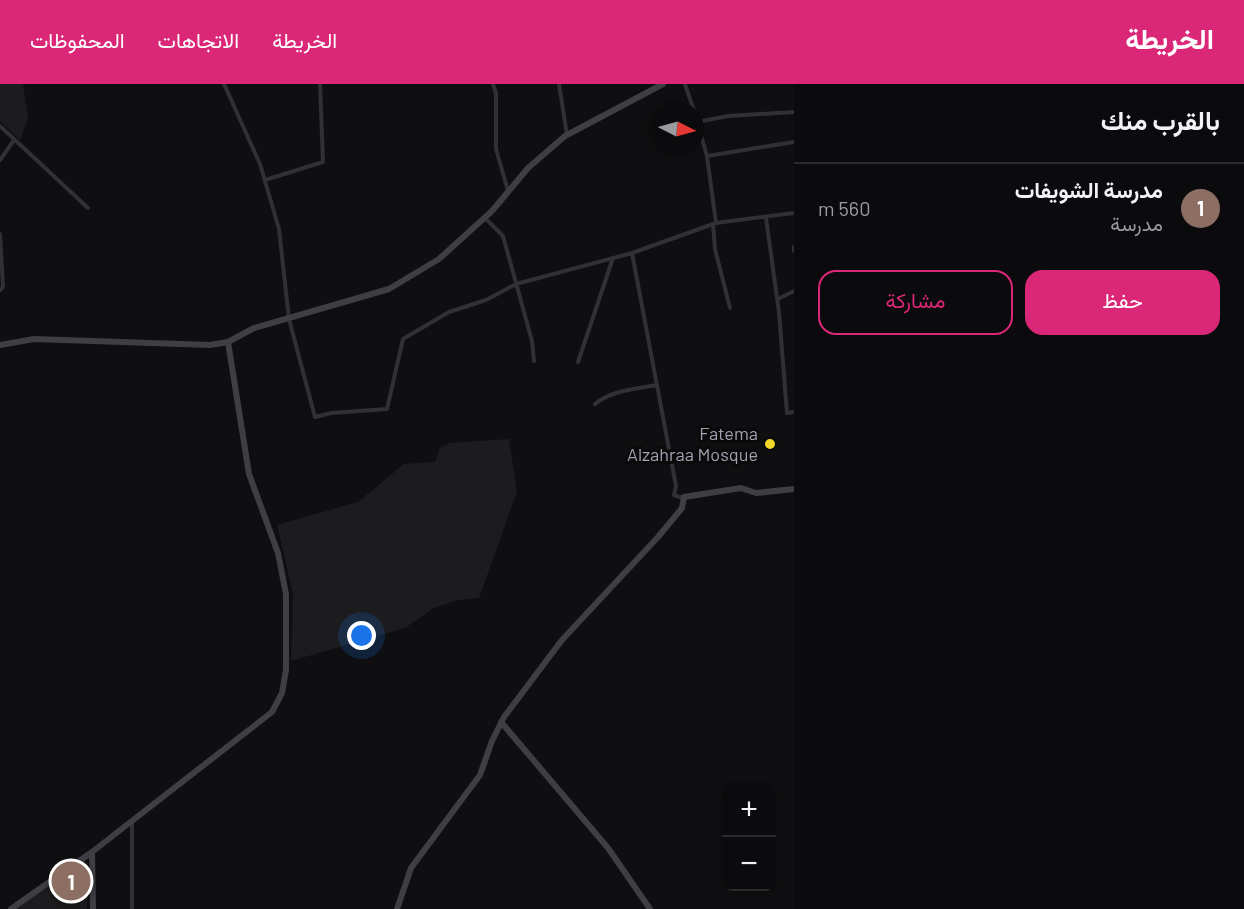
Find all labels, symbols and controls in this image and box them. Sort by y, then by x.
text: الخريطة [1125,21,1214,55]
text: المحفوظات [30,27,125,52]
text: الاتجاهات [158,27,239,52]
text: الخريطة [272,27,337,52]
north arrow [650,102,704,156]
text: بالقرب منك [1101,104,1220,135]
text: مدرسة الشويفات [1015,176,1163,202]
text: 560 m [818,196,870,220]
text: 1 [1197,196,1204,220]
text: مدرسة [1110,211,1163,235]
button: مشاركة [818,270,1013,335]
button: حفظ [1025,270,1220,335]
place label: Fatema Alzahraa Mosque [627,422,758,465]
marker: Fatema Alzahraa Mosque [763,437,777,451]
your location [347,621,376,650]
map controls [722,783,776,891]
button: + [722,783,776,837]
button: − [722,837,776,891]
pin: 1 [52,858,90,904]

